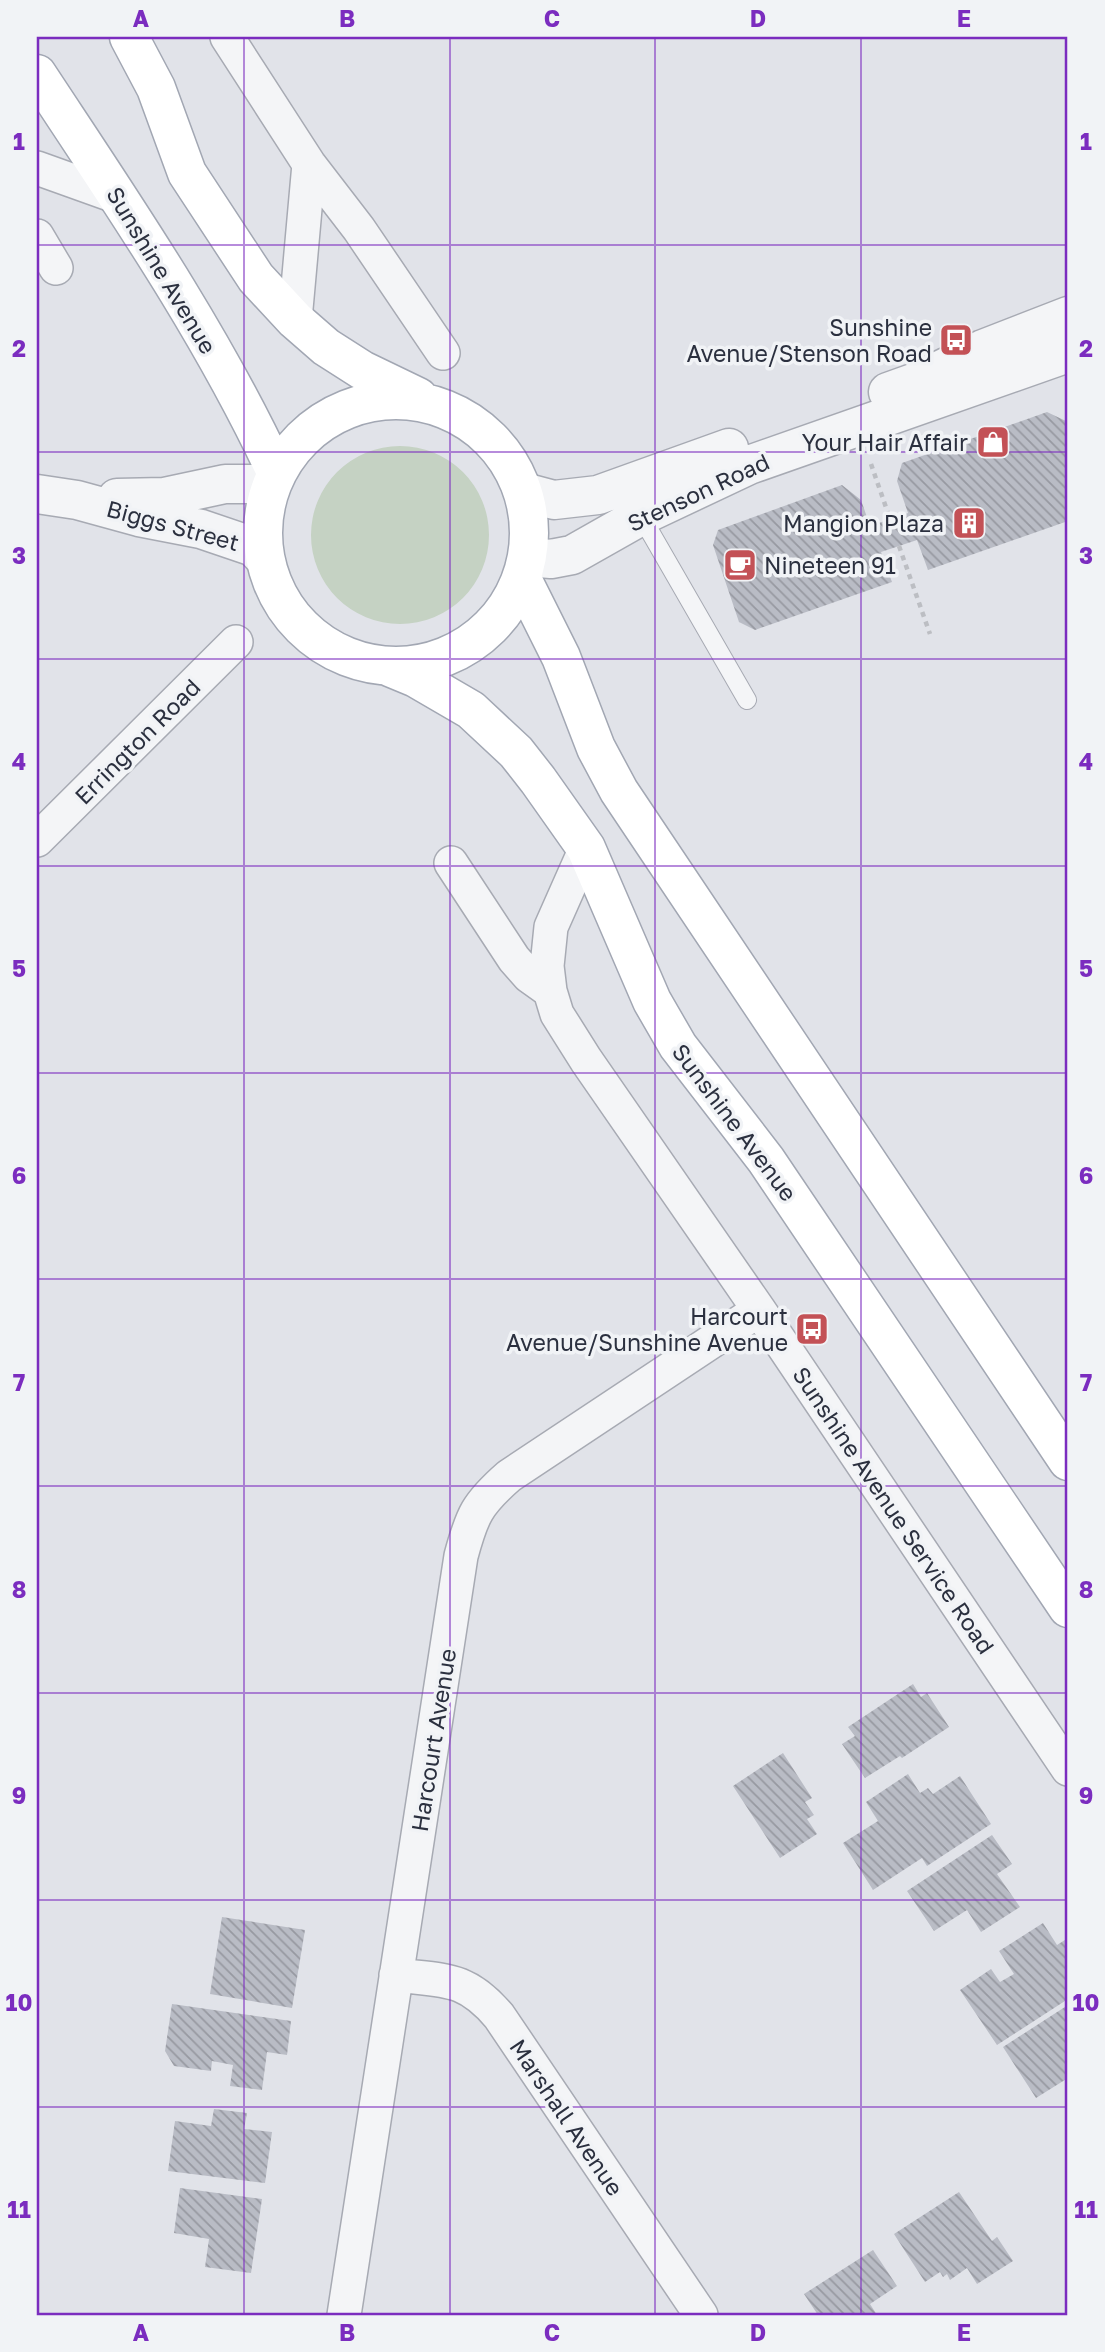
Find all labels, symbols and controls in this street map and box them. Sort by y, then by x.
text: A [133,4,150,32]
text: B [339,4,355,32]
text: C [544,4,560,32]
text: D [750,4,766,32]
text: E [957,4,971,32]
text: 1 [13,127,25,155]
text: 1 [1080,127,1092,155]
street label: Sunshine Avenue [101,181,223,359]
place label: Sunshine Avenue/Stenson Road [687,313,932,367]
bus stop icon: Sunshine Avenue/Stenson Road [937,321,975,359]
text: 2 [12,334,26,362]
text: 2 [1079,334,1093,362]
shop icon: Your Hair Affair [974,423,1012,461]
place label: Your Hair Affair [802,428,968,456]
street label: Stenson Road [623,447,773,537]
street label: Biggs Street [104,494,242,556]
building icon: Mangion Plaza [950,504,988,542]
place label: Mangion Plaza [783,509,944,537]
text: 3 [12,541,26,569]
text: 3 [1079,541,1093,569]
cafe icon: Nineteen 91 [721,546,759,584]
place label: Nineteen 91 [764,551,896,579]
street label: Errington Road [69,673,205,809]
text: 4 [12,747,26,775]
text: 4 [1079,747,1093,775]
text: 5 [12,954,26,982]
text: 5 [1079,954,1093,982]
street label: Sunshine Avenue [667,1038,803,1206]
text: 6 [12,1161,26,1189]
text: 6 [1079,1161,1093,1189]
place label: Harcourt Avenue/Sunshine Avenue [506,1302,788,1356]
bus stop icon: Harcourt Avenue/Sunshine Avenue [793,1310,831,1348]
street label: Sunshine Avenue Service Road [787,1361,1001,1659]
text: 7 [13,1368,25,1396]
text: 7 [1080,1368,1092,1396]
text: 8 [12,1575,26,1603]
text: 8 [1079,1575,1093,1603]
street label: Harcourt Avenue [405,1646,461,1834]
text: 9 [12,1781,26,1809]
text: 9 [1079,1781,1093,1809]
text: 10 [6,1988,32,2016]
text: 10 [1073,1988,1099,2016]
street label: Marshall Avenue [504,2033,630,2201]
text: 11 [7,2195,31,2223]
text: 11 [1074,2195,1098,2223]
text: A [133,2318,150,2346]
text: B [339,2318,355,2346]
text: C [544,2318,560,2346]
text: D [750,2318,766,2346]
text: E [957,2318,971,2346]

